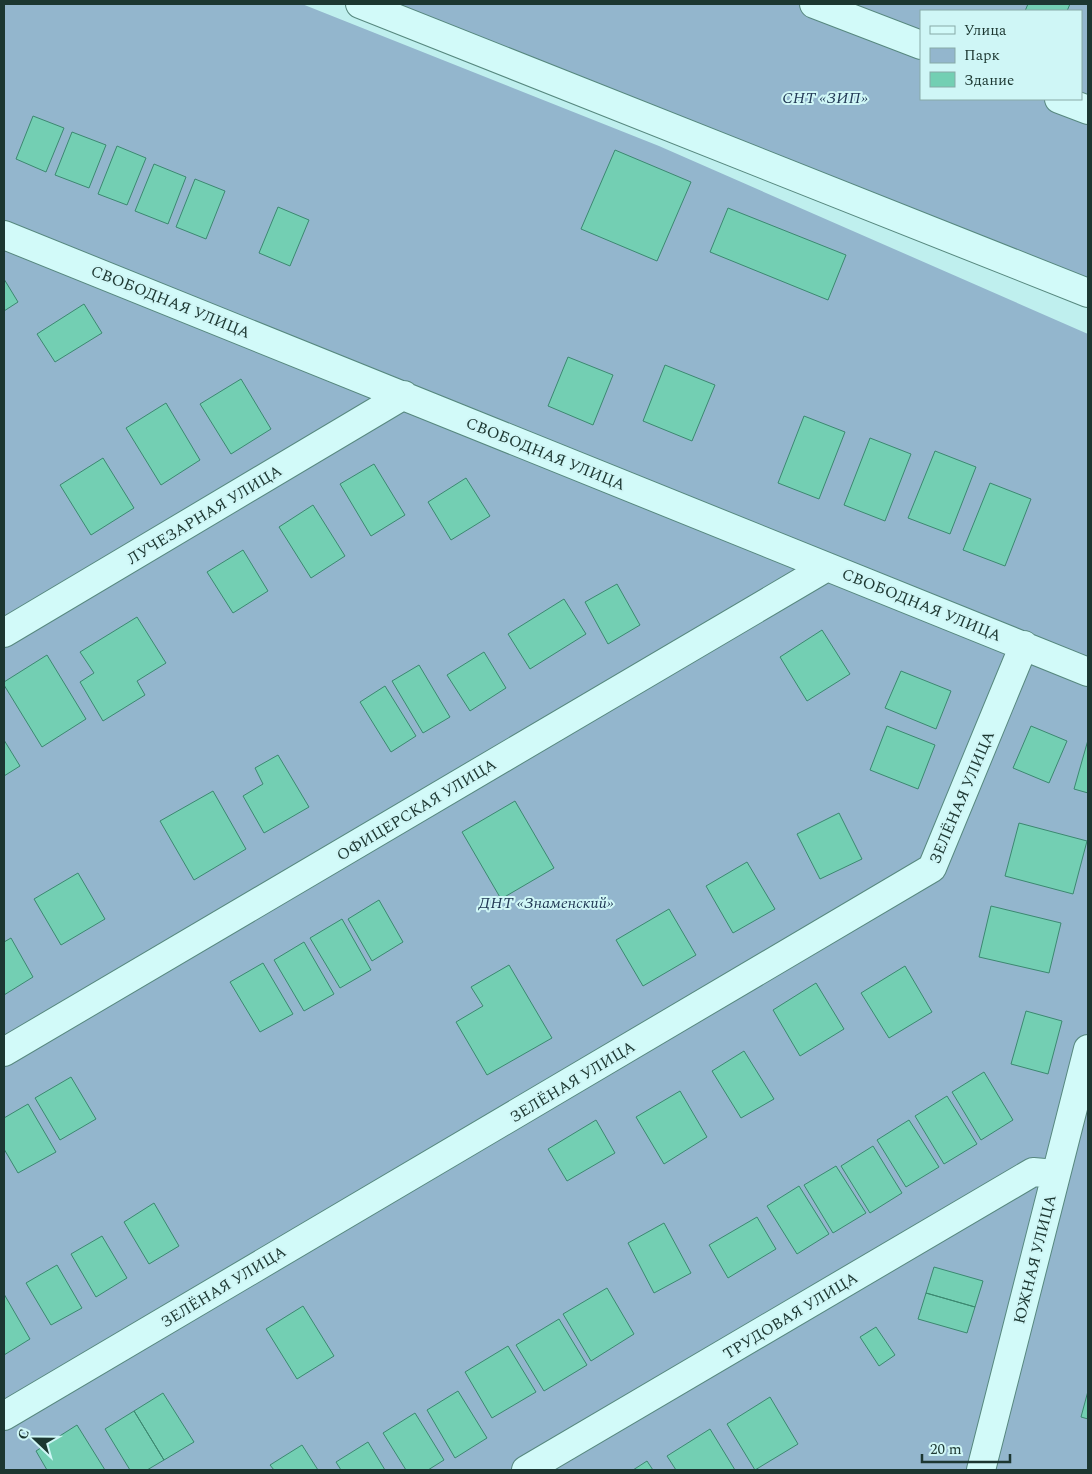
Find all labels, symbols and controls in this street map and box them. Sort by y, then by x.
legend [920,10,1082,100]
text: Улица [964,19,1007,42]
text: Парк [964,44,1000,67]
text: Здание [964,69,1014,92]
park label: СНТ «ЗИП» [782,86,868,110]
street label: СВОБОДНАЯ УЛИЦА [87,259,254,345]
street label: СВОБОДНАЯ УЛИЦА [462,411,629,497]
street label: ЛУЧЕЗАРНАЯ УЛИЦА [122,459,287,571]
street label: СВОБОДНАЯ УЛИЦА [838,562,1005,648]
street label: ЗЕЛЁНАЯ УЛИЦА [923,727,1001,868]
street label: ОФИЦЕРСКАЯ УЛИЦА [332,752,501,867]
park label: ДНТ «Знаменский» [477,891,614,915]
street label: ЗЕЛЁНАЯ УЛИЦА [505,1035,640,1129]
street label: ЮЖНАЯ УЛИЦА [1007,1192,1063,1326]
street label: ЗЕЛЁНАЯ УЛИЦА [156,1240,291,1334]
street label: ТРУДОВАЯ УЛИЦА [718,1266,863,1366]
north arrow [10,1414,60,1464]
text: С [12,1426,35,1443]
scale bar [922,1432,1010,1464]
text: 20 m [930,1438,962,1461]

